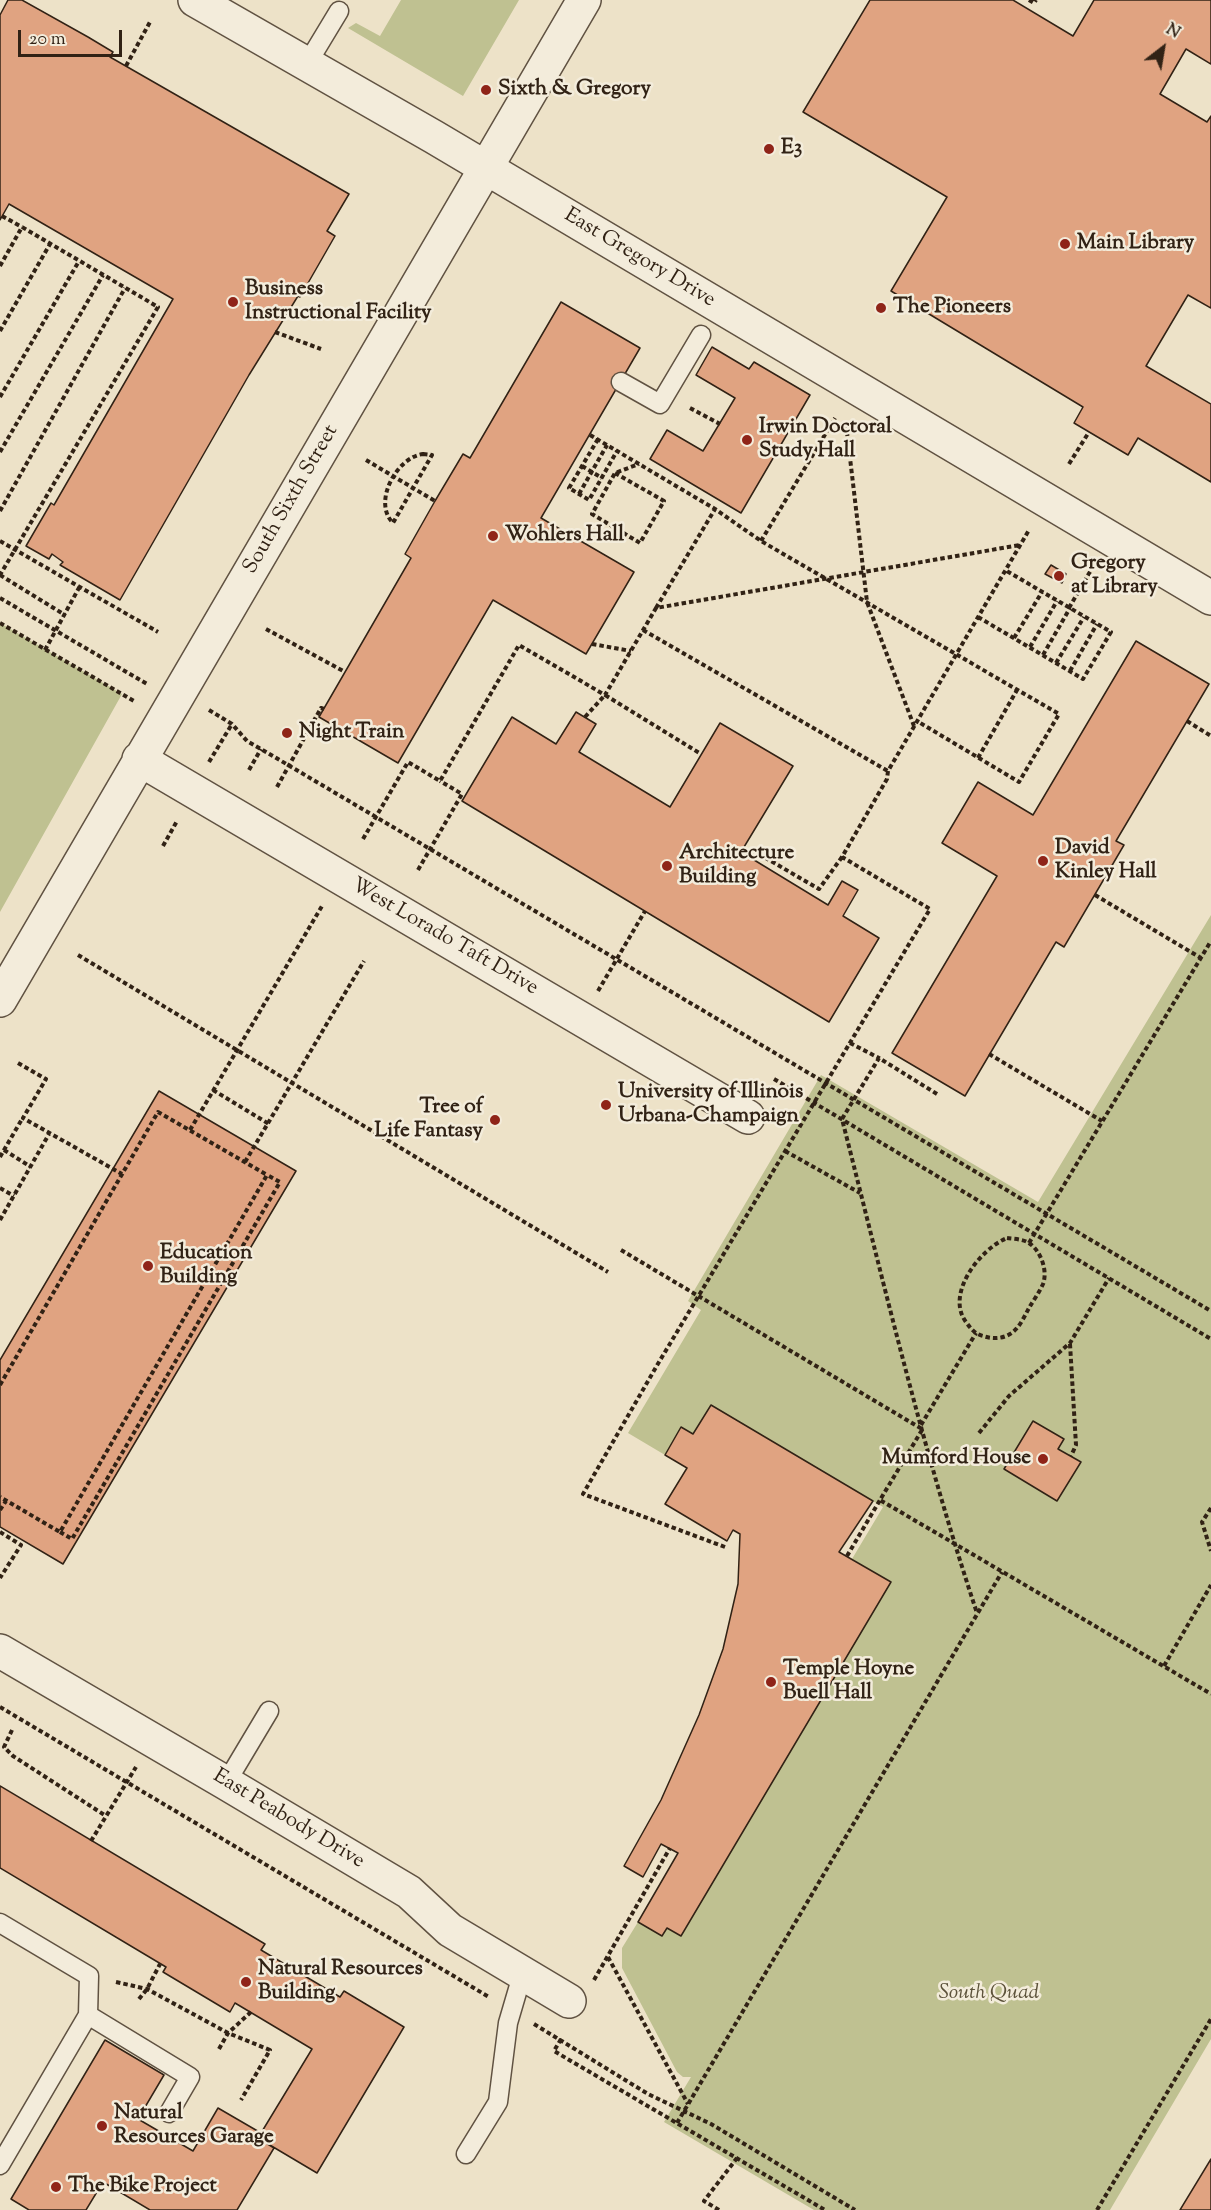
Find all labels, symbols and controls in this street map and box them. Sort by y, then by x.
scale bar [21,18,124,56]
north arrow [1133,18,1193,78]
text: N [1161,19,1184,45]
text: 20 m [29,27,66,53]
place label: Sixth & Gregory [498,77,651,103]
marker: Sixth & Gregory [479,83,493,97]
place label: E3 [781,136,802,162]
marker: E3 [762,142,776,156]
street label: East Gregory Drive [559,204,719,314]
place label: Main Library [1077,231,1194,257]
marker: Main Library [1058,237,1072,251]
place label: Business Instructional Facility [245,277,432,327]
marker: Business Instructional Facility [226,295,240,309]
place label: The Pioneers [893,295,1011,321]
marker: The Pioneers [874,301,888,315]
place label: Irwin Doctoral Study Hall [759,415,892,465]
street label: South Sixth Street [239,421,345,579]
marker: Irwin Doctoral Study Hall [740,433,754,447]
place label: Wohlers Hall [505,523,624,549]
marker: Wohlers Hall [486,529,500,543]
place label: Gregory at Library [1071,551,1158,601]
marker: Gregory at Library [1052,569,1066,583]
place label: Night Train [299,720,404,746]
marker: Night Train [280,726,294,740]
place label: David Kinley Hall [1055,836,1157,886]
place label: Architecture Building [679,841,794,891]
marker: David Kinley Hall [1036,854,1050,868]
marker: Architecture Building [660,859,674,873]
street label: West Lorado Taft Drive [346,874,542,1002]
place label: University of Illinois Urbana-Champaign [618,1080,803,1130]
place label: Tree of Life Fantasy [375,1095,483,1145]
marker: University of Illinois Urbana-Champaign [599,1098,613,1112]
marker: Tree of Life Fantasy [488,1113,502,1127]
place label: Education Building [160,1241,252,1291]
marker: Education Building [141,1259,155,1273]
place label: Mumford House [882,1446,1031,1472]
marker: Mumford House [1036,1452,1050,1466]
place label: Temple Hoyne Buell Hall [783,1657,914,1707]
marker: Temple Hoyne Buell Hall [764,1675,778,1689]
street label: East Peabody Drive [208,1765,368,1875]
place label: Natural Resources Building [258,1957,423,2007]
marker: Natural Resources Building [239,1975,253,1989]
park label: South Quad [939,1981,1039,2007]
place label: Natural Resources Garage [114,2101,274,2151]
marker: Natural Resources Garage [95,2119,109,2133]
place label: The Bike Project [68,2174,217,2200]
marker: The Bike Project [49,2180,63,2194]

